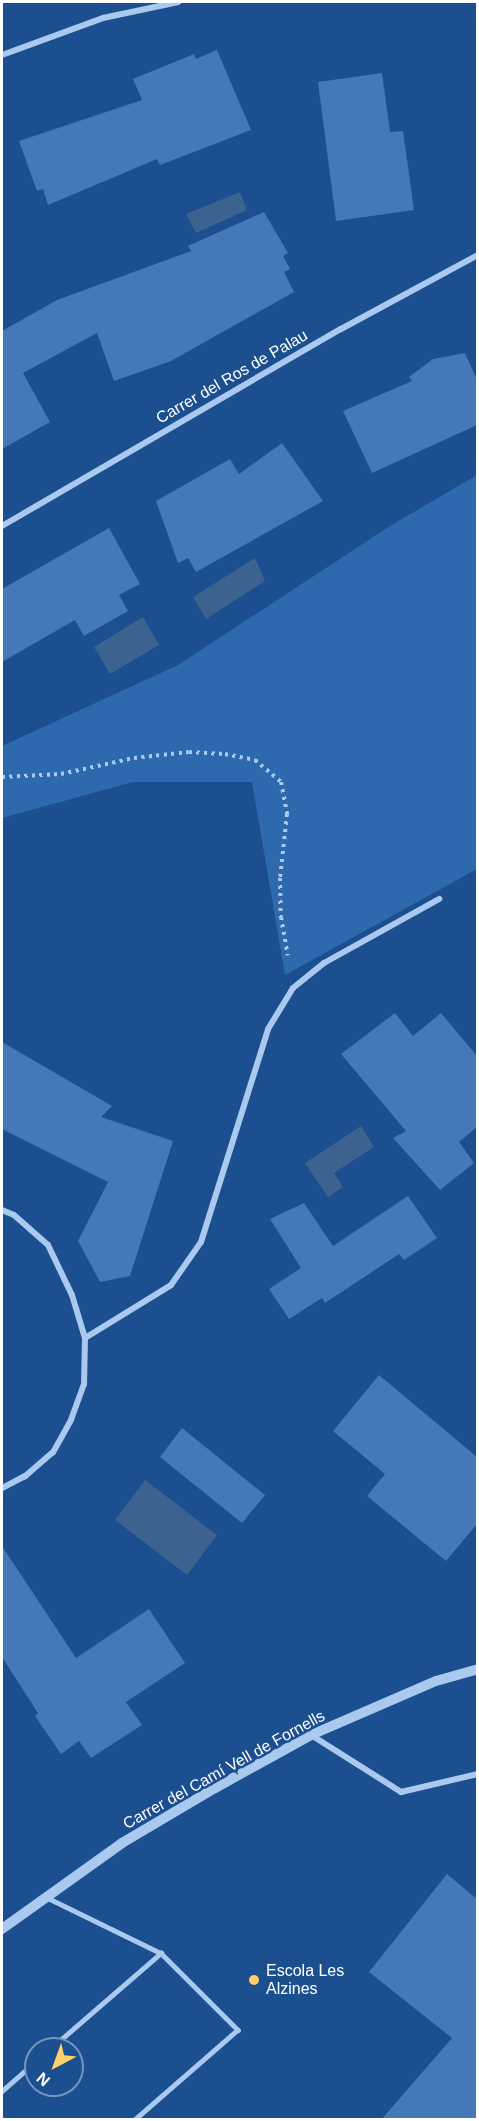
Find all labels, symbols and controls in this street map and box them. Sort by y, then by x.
street label: Carrer del Ros de Palau [153,326,311,428]
street label: Carrer del Camí Vell de Fornells [120,1706,328,1834]
place label: Escola Les Alzines [266,1961,344,1999]
marker: Escola Les Alzines [247,1973,261,1987]
north arrow [24,2037,84,2097]
text: N [33,2069,53,2090]

